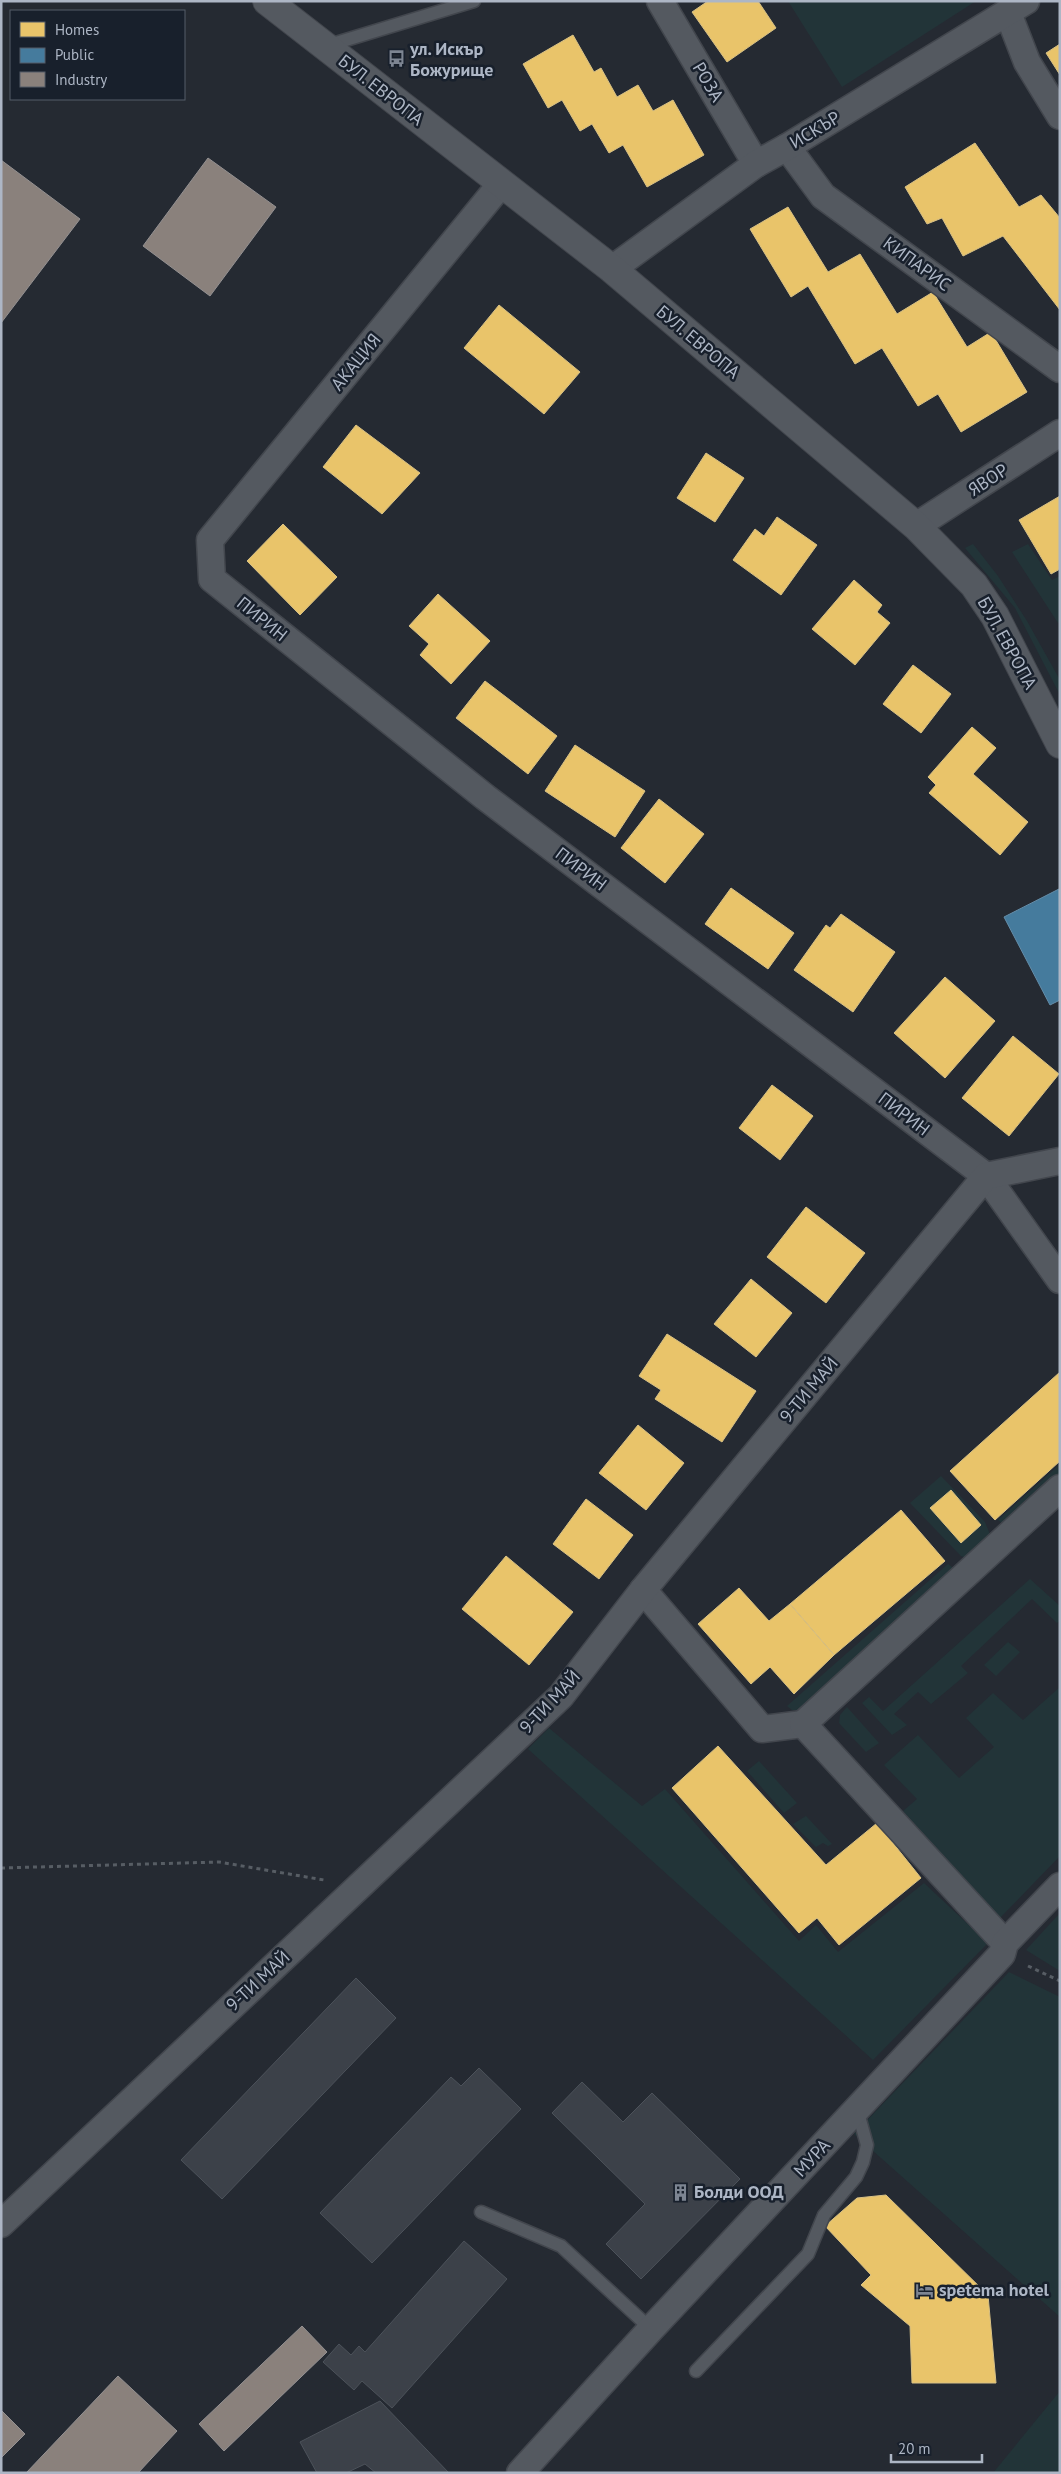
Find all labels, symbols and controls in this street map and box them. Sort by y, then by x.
legend [10,10,185,100]
text: Homes [55,20,99,39]
place label: ул. Искър Божурище [409,37,493,81]
text: Public [55,45,94,64]
street label: БУЛ. ЕВРОПА [334,49,429,130]
bus stop icon: ул. Искър Божурище [386,49,406,69]
street label: РОЗА [688,58,729,106]
text: Industry [55,70,107,89]
street label: ИСКЪР [785,106,844,154]
street label: КИПАРИС [879,231,956,296]
street label: БУЛ. ЕВРОПА [652,300,745,384]
street label: АКАЦИЯ [326,328,386,395]
street label: ЯВОР [963,458,1012,501]
street label: ПИРИН [232,591,292,646]
street label: БУЛ. ЕВРОПА [973,592,1043,694]
street label: ПИРИН [551,842,612,895]
street label: ПИРИН [874,1087,935,1140]
street label: 9-ТИ МАЙ [775,1352,843,1427]
street label: 9-ТИ МАЙ [514,1665,585,1738]
street label: 9-ТИ МАЙ [221,1945,294,2016]
street label: МУРА [788,2134,835,2181]
place label: Болди ООД [694,2180,784,2203]
building icon: Болди ООД [670,2182,690,2202]
place label: spetema hotel [939,2278,1050,2301]
hotel icon: spetema hotel [915,2280,935,2300]
scale bar [891,2432,982,2464]
text: 20 m [898,2439,931,2458]

